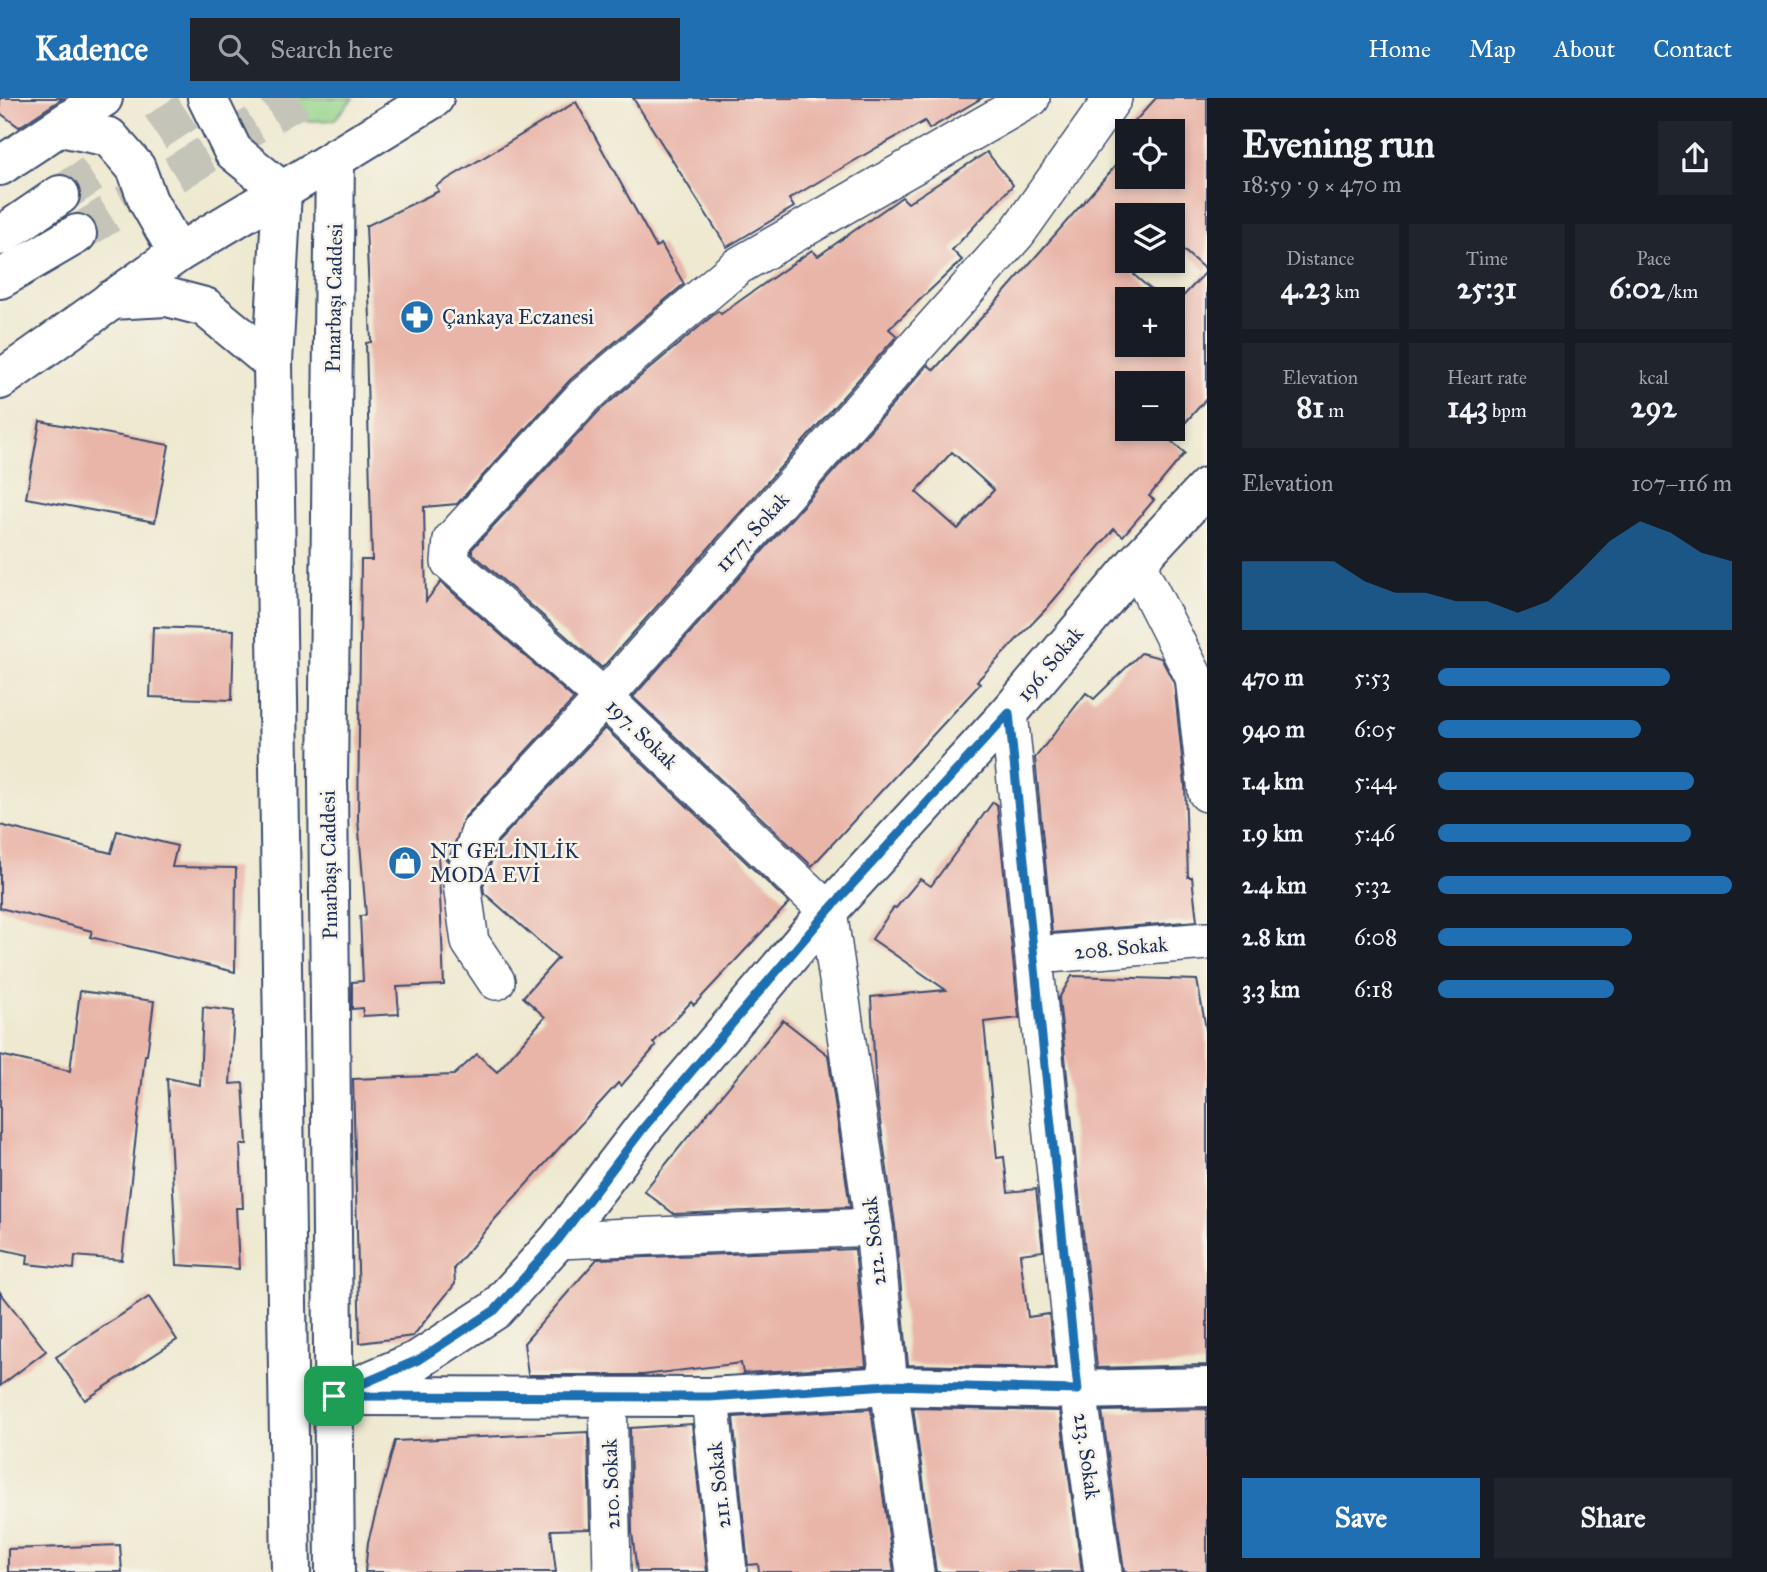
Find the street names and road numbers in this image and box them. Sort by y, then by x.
street label: Pınarbaşı Caddesi [320,223,348,373]
street label: 1177. Sokak [709,486,795,577]
street label: 196. Sokak [1011,621,1089,707]
street label: 197. Sokak [600,693,684,775]
street label: Pınarbaşı Caddesi [315,790,343,940]
street label: 208. Sokak [1073,931,1169,965]
street label: 212. Sokak [856,1195,892,1287]
street label: 213. Sokak [1068,1411,1106,1501]
street label: 210. Sokak [596,1438,626,1530]
street label: 211. Sokak [702,1440,736,1530]

